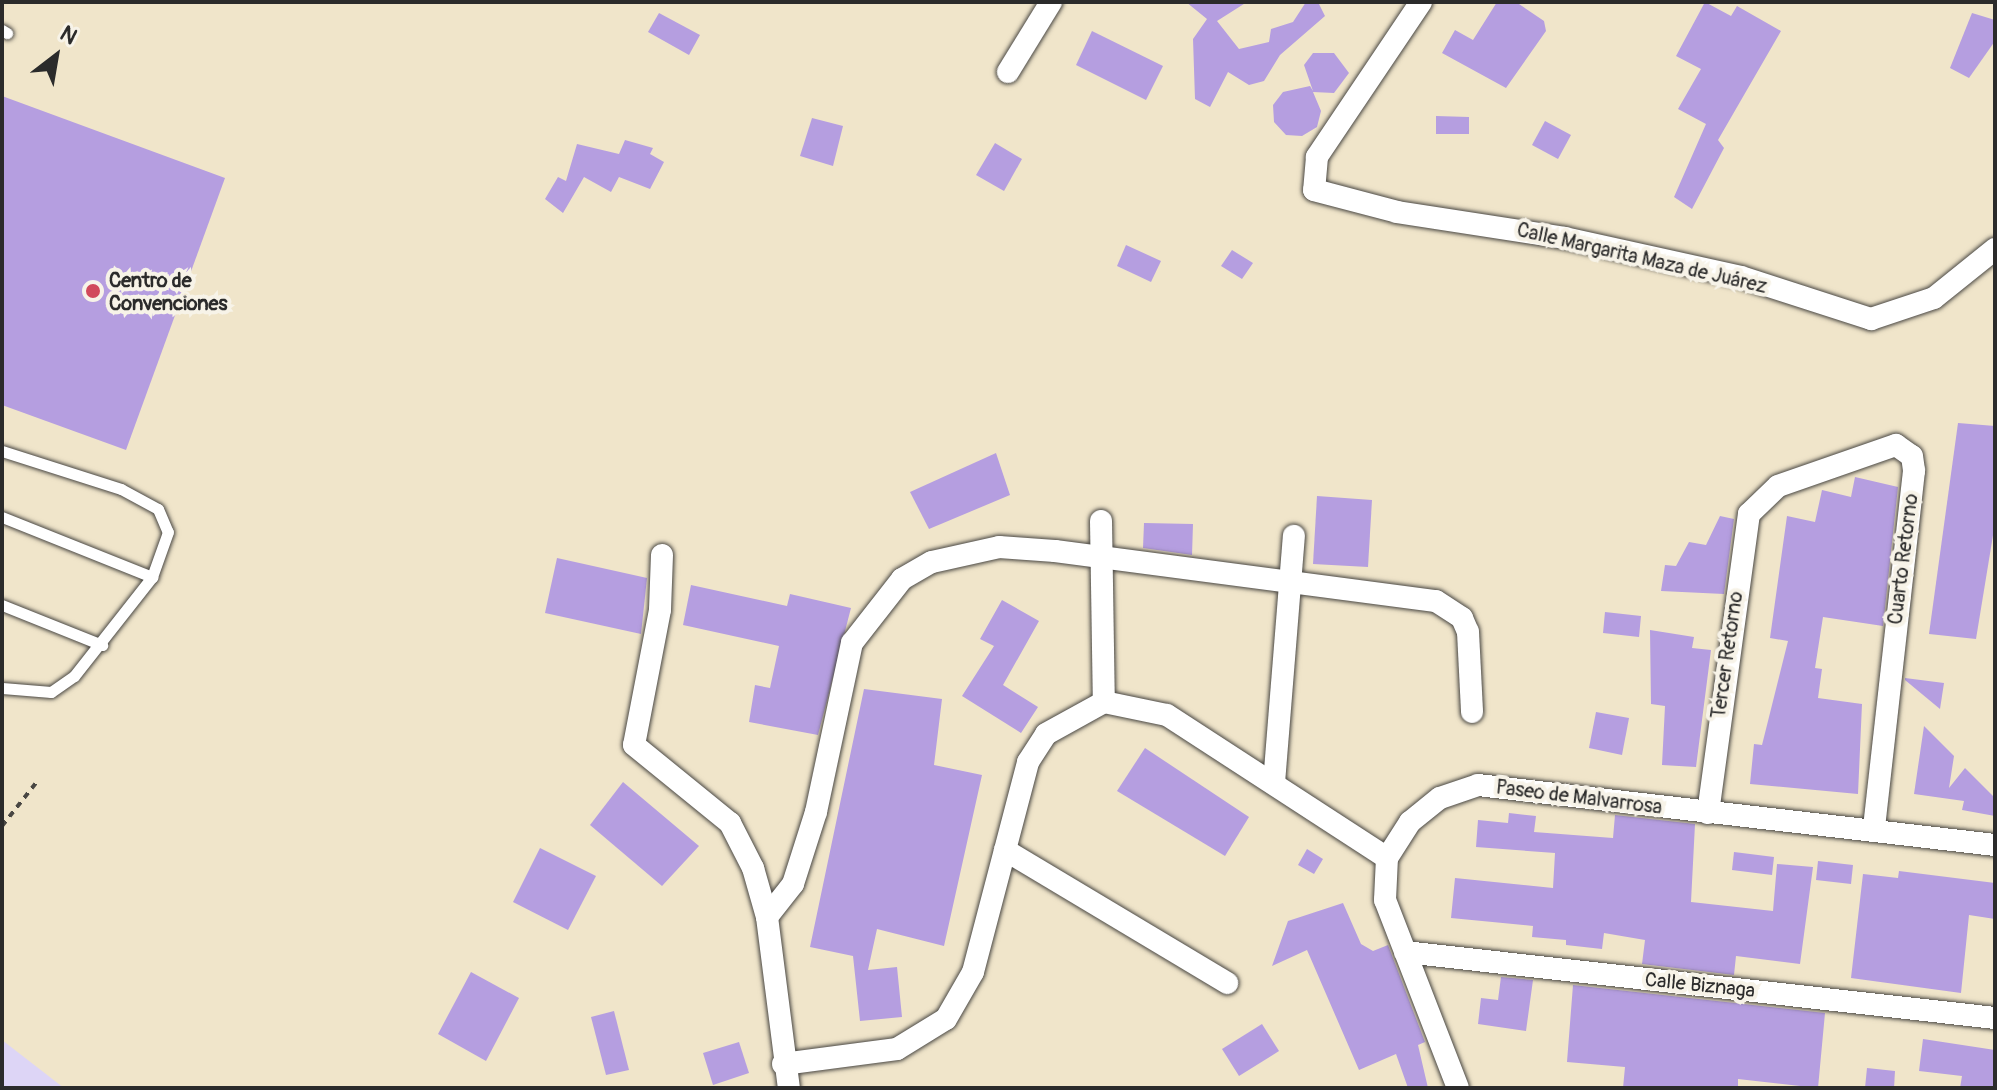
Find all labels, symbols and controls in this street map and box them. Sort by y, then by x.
north arrow [16,16,96,96]
text: N [55,20,82,51]
street label: Calle Margarita Maza de Juárez [1515,218,1769,298]
place label: Centro de Convenciones [109,268,227,315]
marker: Centro de Convenciones [84,282,102,300]
street label: Cuarto Retorno [1883,492,1923,626]
street label: Tercer Retorno [1706,590,1748,720]
street label: Paseo de Malvarrosa [1495,775,1663,819]
street label: Calle Biznaga [1644,967,1756,1003]

